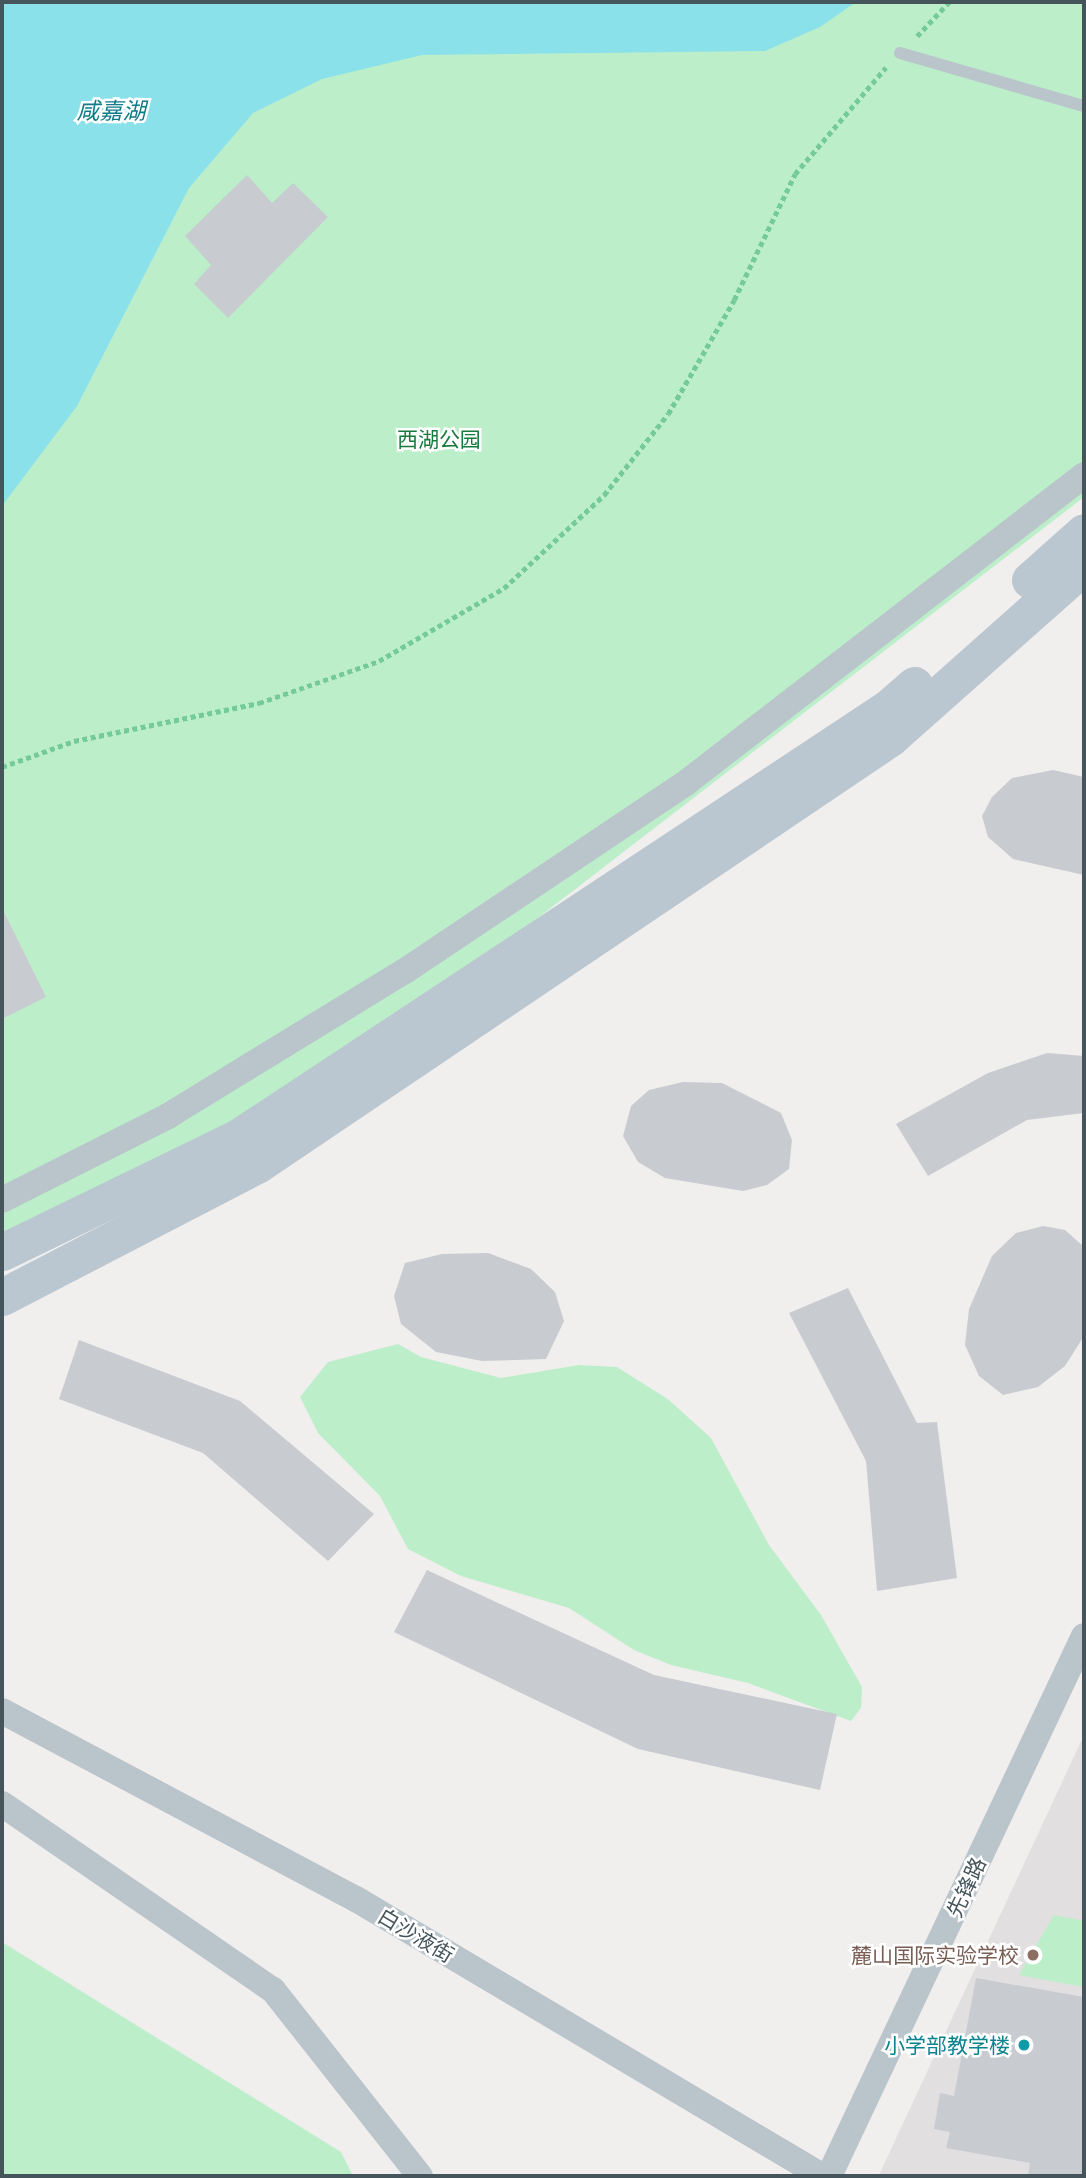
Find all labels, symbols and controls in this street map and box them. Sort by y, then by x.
water label: 咸嘉湖 [77,97,145,125]
park label: 西湖公园 [397,426,481,452]
street label: 先锋路 [941,1853,991,1921]
street label: 白沙液街 [374,1903,458,1967]
place label: 麓山国际实验学校 [851,1942,1019,1968]
marker: 麓山国际实验学校 [1025,1947,1041,1963]
place label: 小学部教学楼 [884,2032,1010,2058]
marker: 小学部教学楼 [1016,2037,1032,2053]

